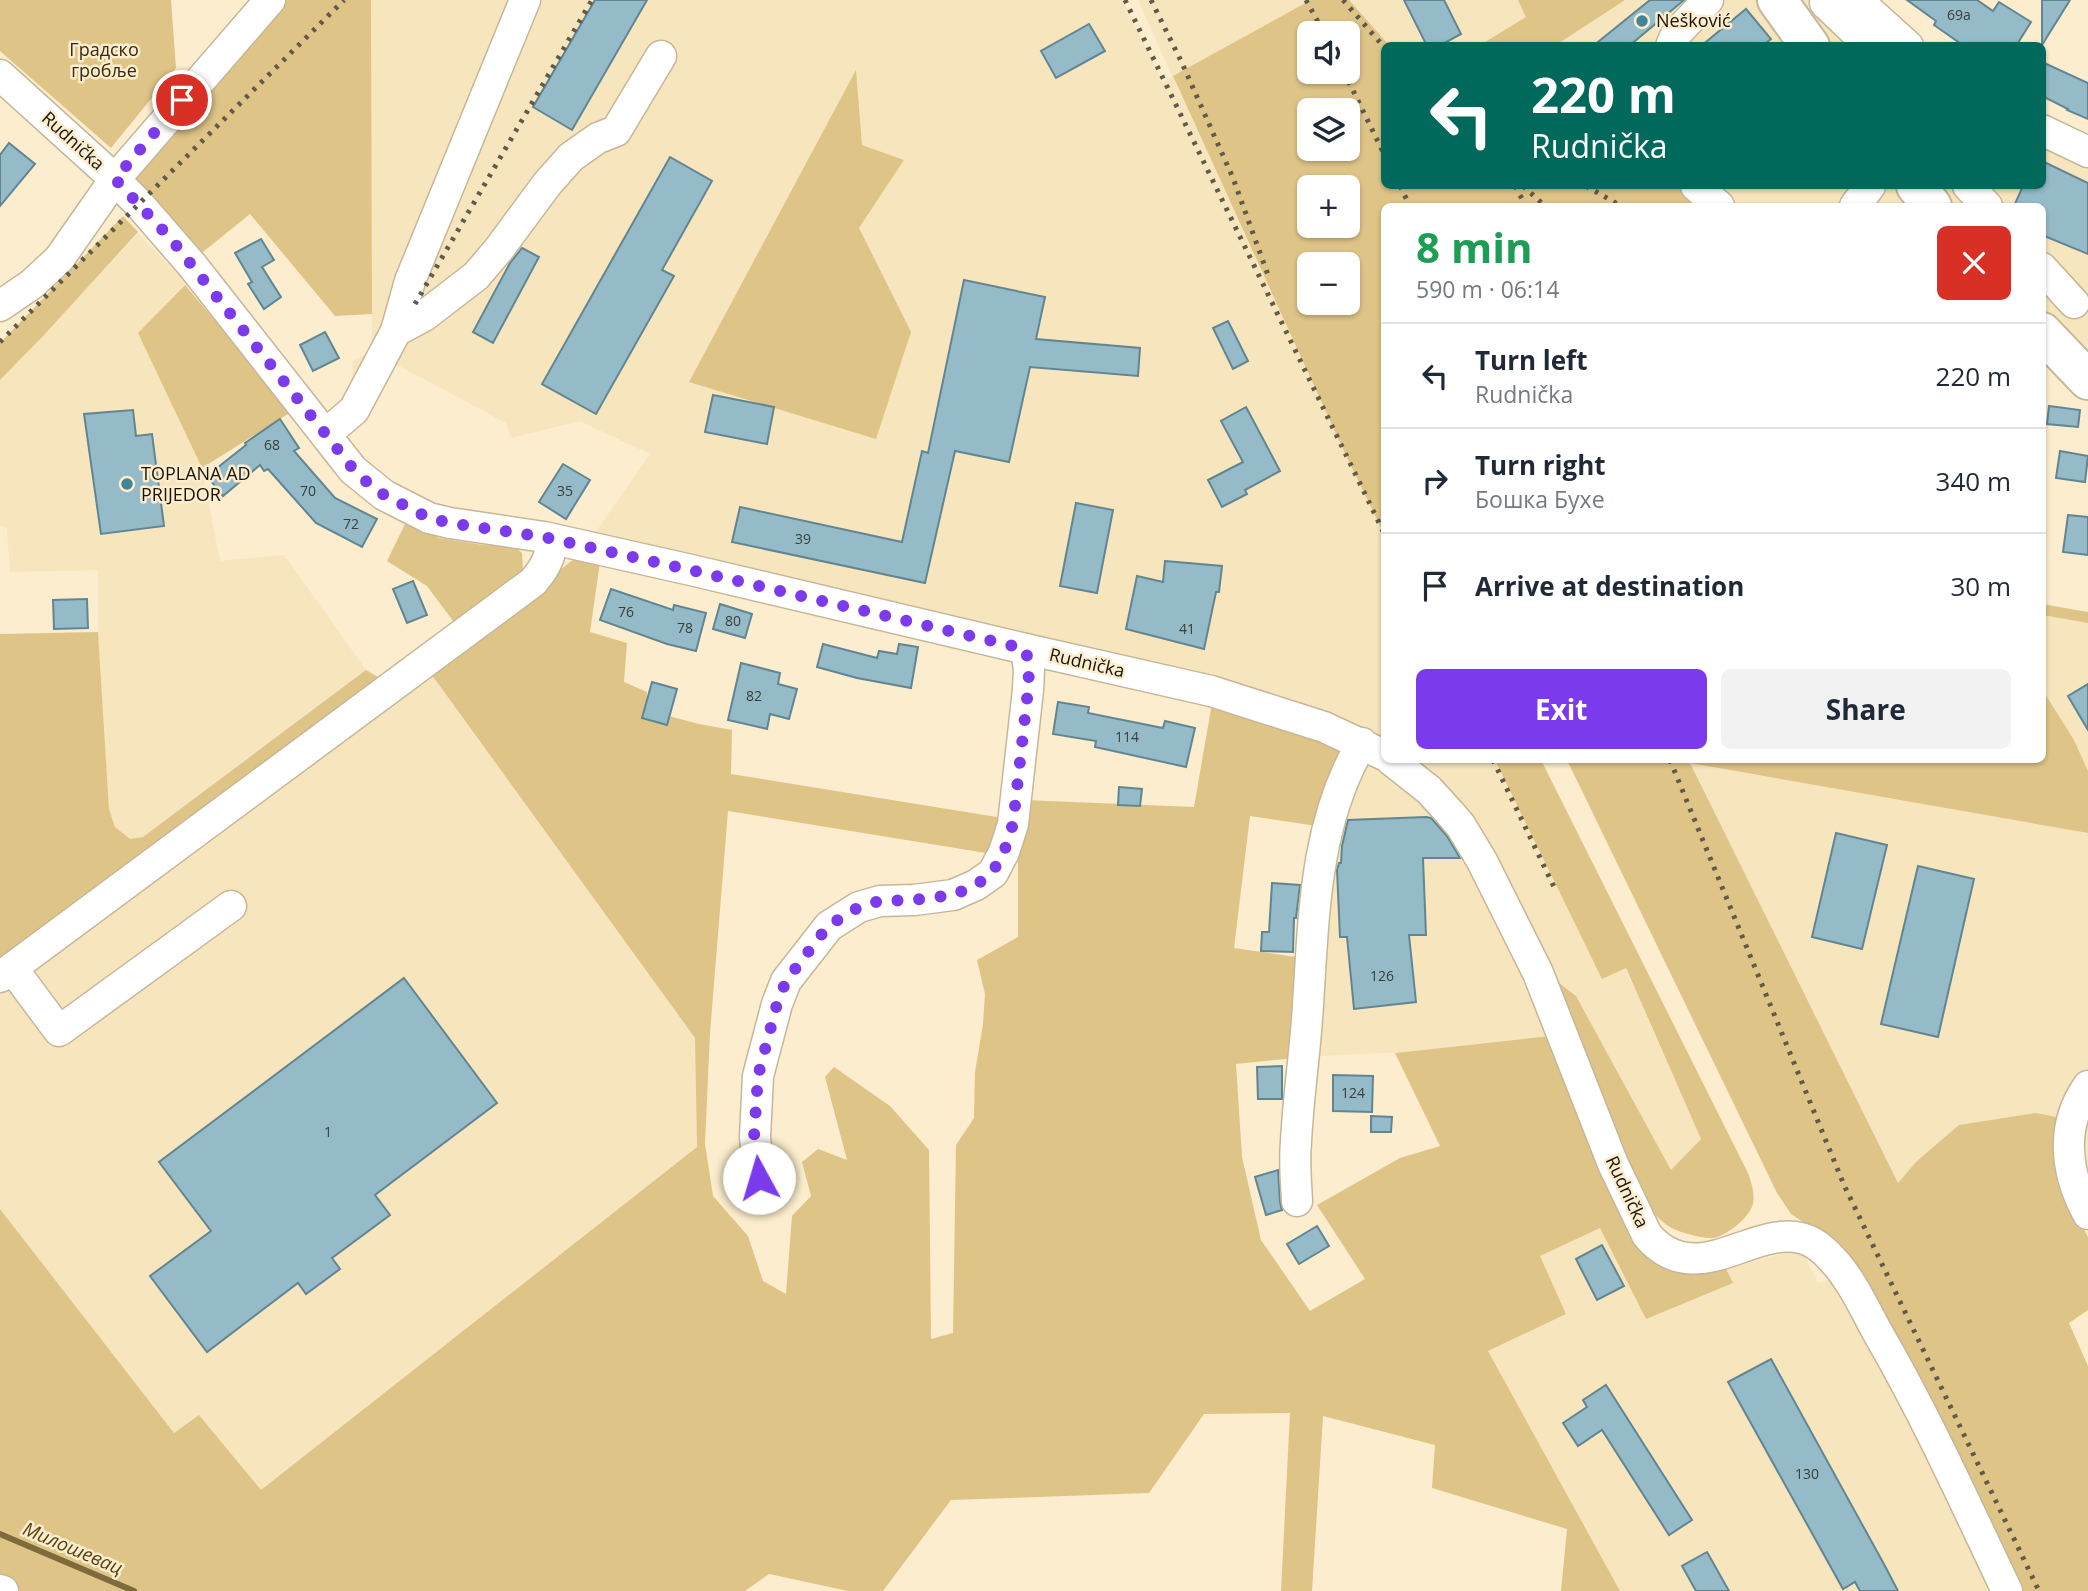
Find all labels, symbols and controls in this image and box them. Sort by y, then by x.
house number: 69a [1947,5,1971,24]
place label: Nešković [1656,8,1731,32]
marker: Nešković [1634,13,1650,29]
map controls [1297,21,1360,315]
button: sound [1297,21,1360,84]
park label: Градско гробље [69,37,139,82]
text: 220 m [1531,61,1676,127]
pin [152,70,212,130]
icon: left [1416,70,1507,161]
icon: arrive [163,81,201,119]
button: layers [1297,98,1360,161]
street label: Rudnička [37,106,110,175]
text: Rudnička [1531,124,1668,167]
button: + [1297,175,1360,238]
text: 8 min [1416,218,1533,275]
button: close [1937,226,2011,300]
button: − [1297,252,1360,315]
text: 590 m · 06:14 [1416,273,1559,305]
text: Turn left [1475,342,1587,378]
icon: left [1416,357,1454,395]
text: 220 m [1936,358,2011,394]
text: Rudnička [1475,378,1573,410]
house number: 68 [264,435,280,454]
text: Turn right [1475,447,1606,483]
place label: TOPLANA AD PRIJEDOR [141,461,251,506]
icon: right [1416,462,1454,500]
text: 340 m [1936,463,2011,499]
marker: TOPLANA AD PRIJEDOR [119,476,135,492]
house number: 70 [300,481,316,500]
house number: 35 [557,481,573,500]
text: Бошка Бухе [1475,483,1605,515]
house number: 72 [343,514,359,533]
house number: 39 [795,529,811,548]
icon: arrive [1416,567,1454,605]
text: Arrive at destination [1475,568,1744,604]
text: 30 m [1950,568,2011,604]
house number: 76 [618,602,634,621]
house number: 80 [725,611,741,630]
house number: 78 [677,618,693,637]
house number: 41 [1179,619,1195,638]
street label: Rudnička [1047,642,1127,682]
button: Exit [1416,669,1707,749]
button: Share [1721,669,2011,749]
house number: 82 [746,686,762,705]
house number: 114 [1115,727,1139,746]
house number: 126 [1370,966,1394,985]
house number: 124 [1341,1083,1365,1102]
house number: 1 [324,1122,332,1141]
position arrow [722,1141,796,1215]
street label: Rudnička [1601,1152,1655,1231]
house number: 130 [1795,1464,1819,1483]
water label: Милошевац [19,1515,127,1581]

